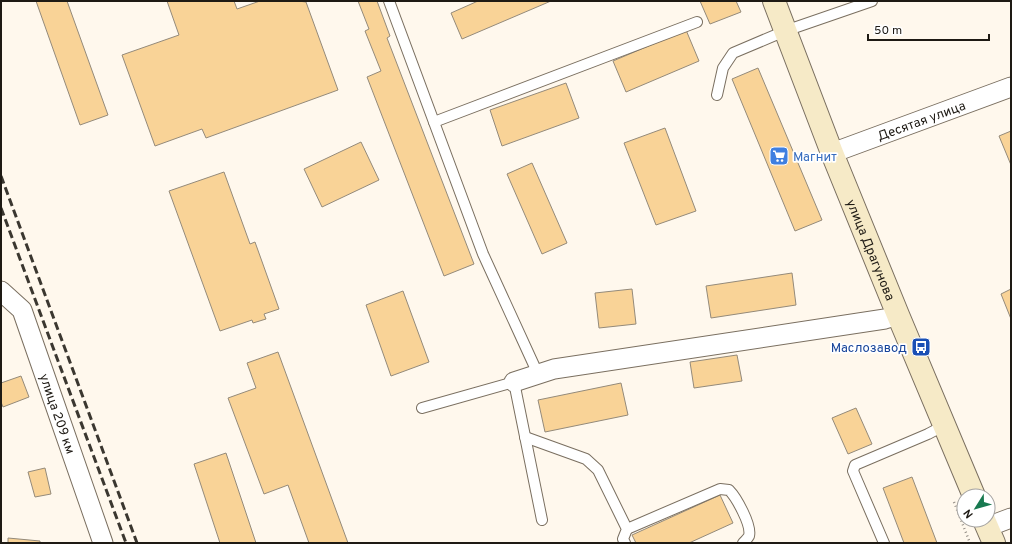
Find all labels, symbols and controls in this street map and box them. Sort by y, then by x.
scale bar [868,16,989,42]
text: 50 m [874,23,902,39]
street label: Десятая улица [876,98,968,146]
supermarket icon: Магнит [768,145,790,167]
place label: Магнит [793,150,837,166]
street label: улица Драгунова [842,197,897,303]
bus stop icon: Маслозавод [910,336,932,358]
place label: Маслозавод [831,341,907,357]
street label: улица 209 км [35,372,77,457]
north arrow [956,488,996,528]
text: N [961,506,977,521]

